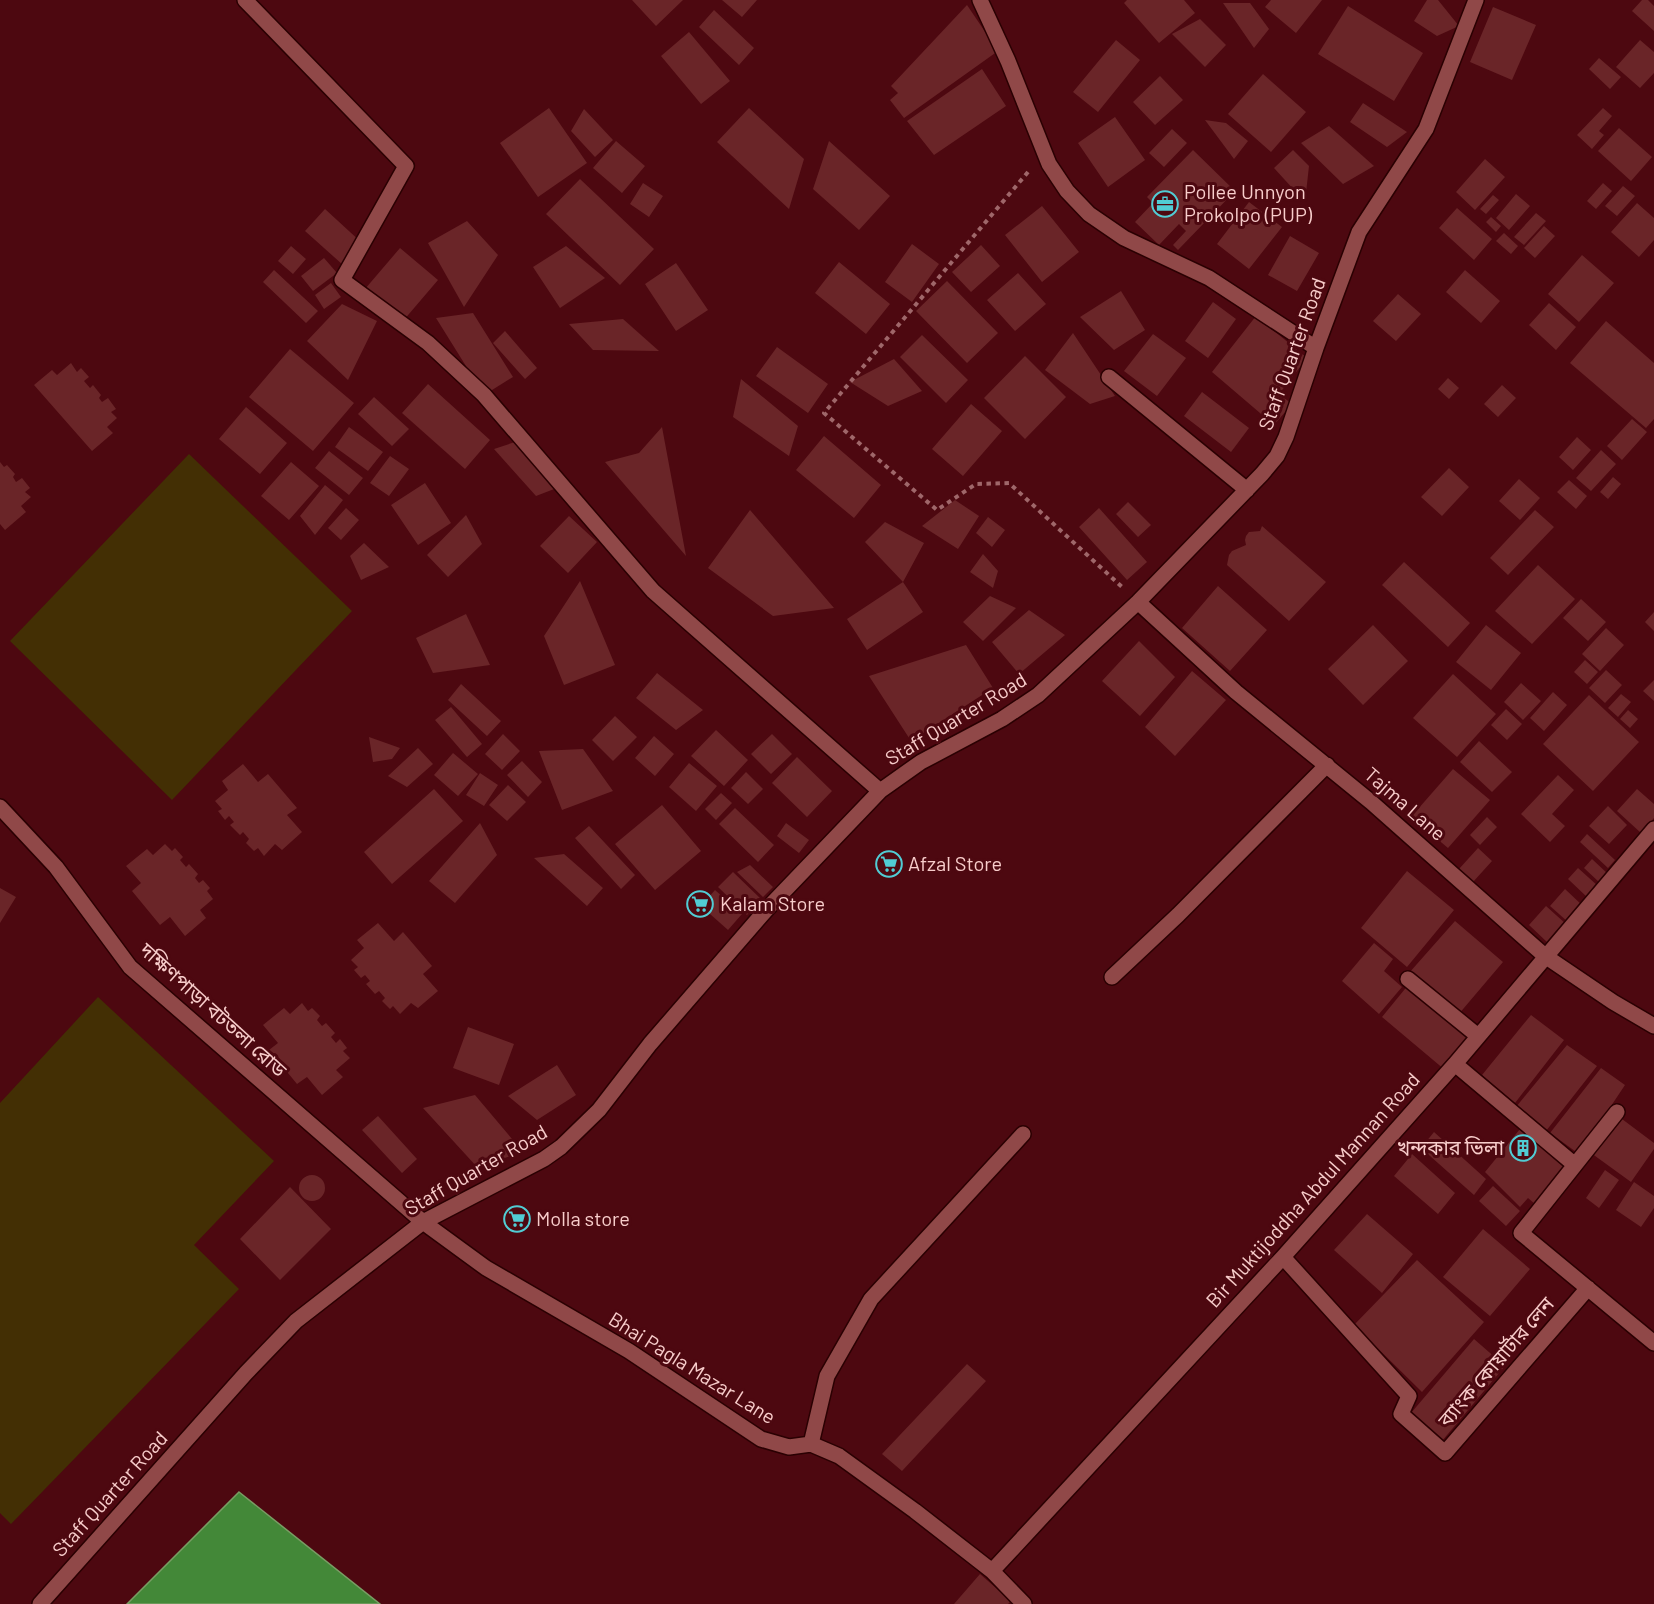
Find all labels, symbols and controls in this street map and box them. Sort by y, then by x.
place label: Pollee Unnyon Prokolpo (PUP) [1184,179,1313,226]
office icon: Pollee Unnyon Prokolpo (PUP) [1150,189,1180,219]
street label: Staff Quarter Road [1252,274,1330,433]
street label: Staff Quarter Road [881,667,1030,770]
street label: Tajma Lane [1360,761,1451,845]
supermarket icon: Afzal Store [874,849,904,879]
place label: Afzal Store [908,851,1002,875]
supermarket icon: Kalam Store [685,889,715,919]
place label: Kalam Store [720,891,825,915]
street label: দক্ষিণপাড়া বটতলা রোড [135,936,292,1082]
street label: Bir Muktijoddha Abdul Mannan Road [1200,1067,1424,1312]
street label: Staff Quarter Road [400,1119,551,1220]
building icon: খন্দকার ভিলা [1508,1133,1538,1163]
place label: খন্দকার ভিলা [1397,1135,1505,1159]
supermarket icon: Molla store [502,1204,532,1234]
place label: Molla store [536,1206,630,1230]
street label: ব্যাংক কোয়ার্টার লেন [1431,1291,1559,1432]
street label: Bhai Pagla Mazar Lane [605,1306,780,1428]
street label: Staff Quarter Road [47,1426,172,1561]

